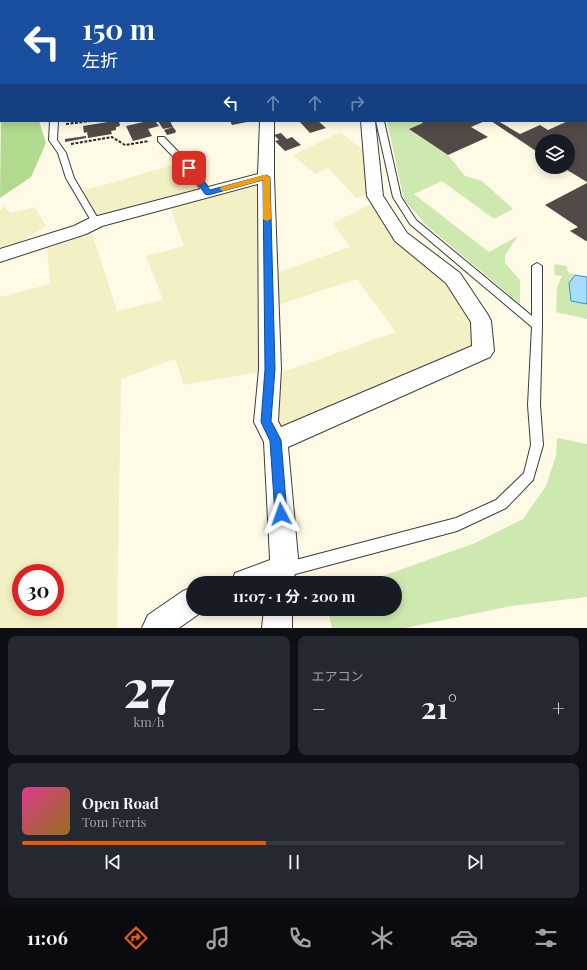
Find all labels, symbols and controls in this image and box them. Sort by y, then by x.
text: 150 m [82,10,155,47]
icon: left [16,16,68,68]
text: 左折 [82,48,118,72]
icon: left [220,92,242,114]
icon: ahead [262,92,284,114]
icon: ahead [304,92,326,114]
icon: right [346,92,368,114]
map controls [535,134,575,174]
button: layers [535,134,575,174]
pin [172,151,206,185]
icon: arrive [178,157,200,179]
position arrow [260,493,302,535]
speed limit sign: 30 [12,564,64,616]
text: 11:07 · 1 分 · 200 m [233,586,355,606]
text: 27 [123,652,174,721]
text: エアコン [312,667,364,684]
text: 21° [421,687,457,727]
text: − [312,693,326,723]
text: + [552,693,565,723]
text: km/h [133,713,164,730]
text: Open Road [82,793,159,813]
text: Tom Ferris [82,813,146,830]
icon: previous [102,851,124,873]
icon: pause [283,851,305,873]
icon: next [464,851,486,873]
icon: directions [122,924,150,952]
icon: music [204,924,232,952]
icon: phone [286,924,314,952]
icon: climate [368,924,396,952]
icon: car [450,924,478,952]
icon: filters [532,924,560,952]
text: 11:06 [27,926,68,950]

